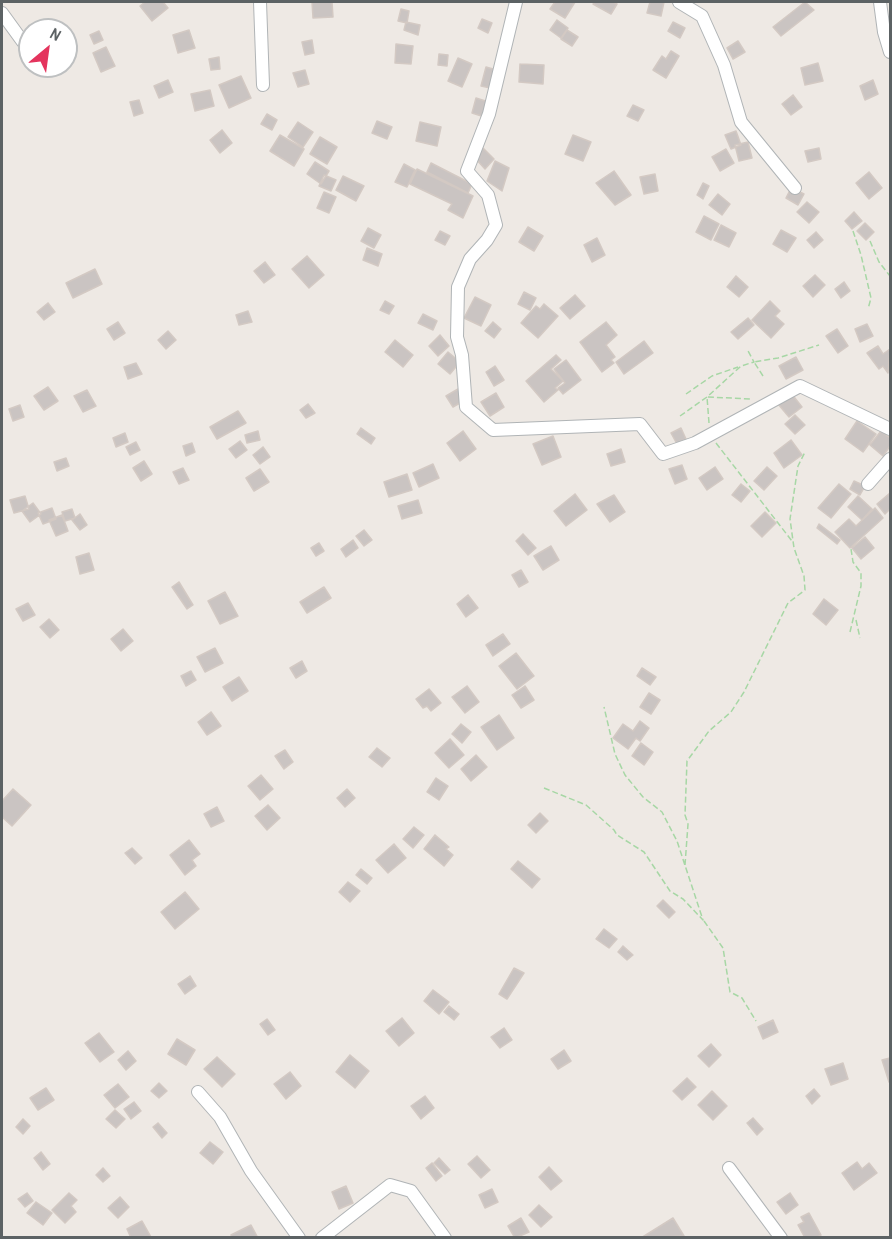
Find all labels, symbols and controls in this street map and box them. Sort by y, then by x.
north arrow [18,18,78,78]
text: N [46,22,65,46]

